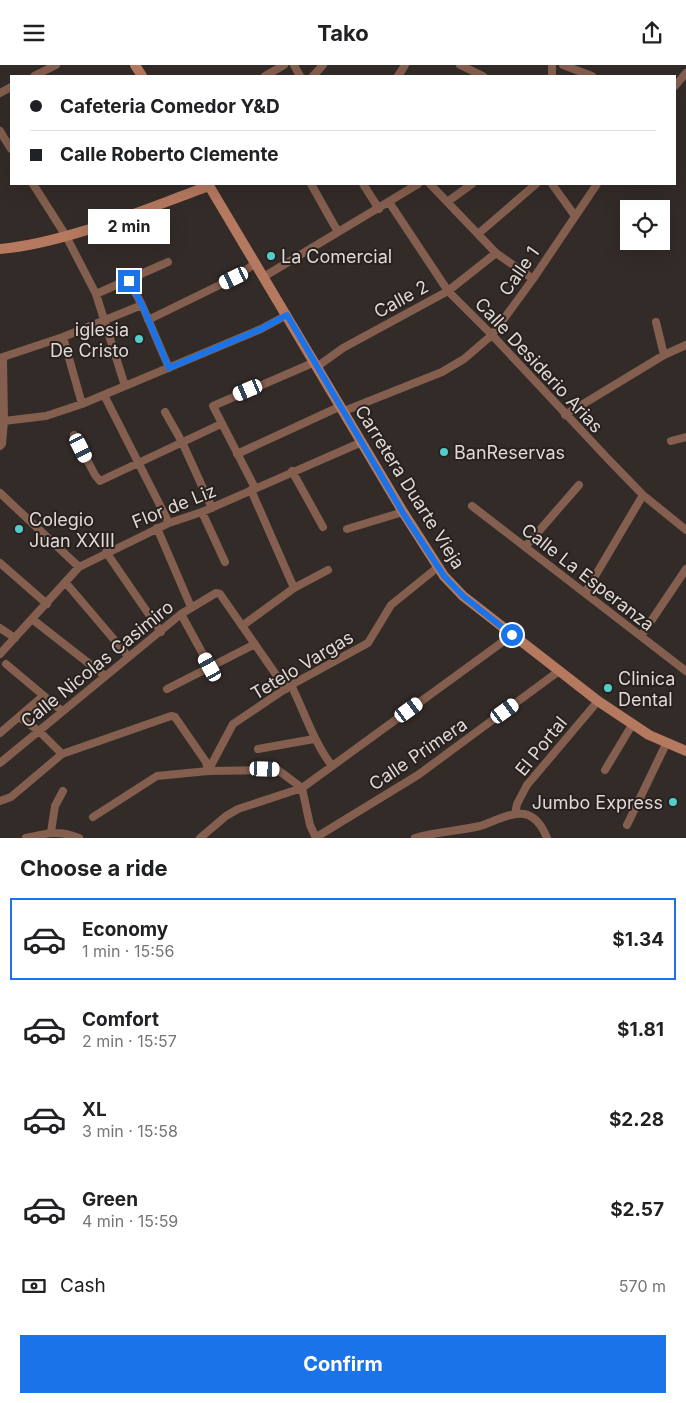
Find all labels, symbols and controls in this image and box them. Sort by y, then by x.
icon: menu [20,19,48,47]
icon: share [638,19,666,47]
text: Tako [317,20,369,46]
text: Cafeteria Comedor Y&D [60,95,280,118]
text: Calle Roberto Clemente [60,143,279,166]
map controls [620,200,670,250]
button: locate [620,200,670,250]
callout: 2 min [88,209,170,243]
text: 2 min [108,216,150,236]
street label: Calle 1 [495,243,543,299]
place label: La Comercial [281,246,392,267]
marker: La Comercial [265,250,277,262]
car [217,265,250,291]
route end [118,270,140,292]
street label: Calle 2 [370,276,432,322]
street label: Calle Desiderio Arias [471,293,607,437]
place label: iglesia De Cristo [50,319,129,361]
marker: iglesia De Cristo [133,333,145,345]
car [231,377,264,403]
street label: Carretera Duarte Vieja [351,401,469,573]
car [67,431,94,465]
place label: BanReservas [454,442,565,463]
marker: BanReservas [438,446,450,458]
street label: Flor de Liz [129,480,219,532]
place label: Colegio Juan XXIII [29,509,115,551]
street label: Calle La Esperanza [518,519,658,635]
marker: Colegio Juan XXIII [13,523,25,535]
street label: Calle Nicolas Casimiro [17,596,177,732]
route start [501,624,523,646]
street label: Tetelo Vargas [247,626,357,704]
car [196,650,223,684]
place label: Clinica Dental [618,668,675,710]
marker: Clinica Dental [602,682,614,694]
car [392,695,425,725]
car [488,696,521,726]
street label: El Portal [511,712,571,780]
street label: Calle Primera [365,714,471,794]
car [249,761,280,777]
place label: Jumbo Express [532,792,663,813]
marker: Jumbo Express [667,796,679,808]
text: Choose a ride [20,855,168,881]
icon: car [22,917,67,962]
text: Economy [82,918,168,941]
text: $1.34 [612,928,664,951]
text: 1 min · 15:56 [82,941,174,961]
icon: car [22,1007,67,1052]
text: Comfort [82,1008,159,1031]
text: $1.81 [617,1018,664,1041]
text: 2 min · 15:57 [82,1031,177,1051]
icon: car [22,1097,67,1142]
text: XL [82,1098,107,1121]
text: $2.28 [609,1108,664,1131]
text: 3 min · 15:58 [82,1121,178,1141]
icon: car [22,1187,67,1232]
text: Green [82,1188,138,1211]
text: $2.57 [610,1198,664,1221]
text: 4 min · 15:59 [82,1211,178,1231]
icon: cash [20,1272,48,1300]
text: Cash [60,1274,106,1297]
text: 570 m [619,1276,666,1296]
button: Confirm [20,1335,666,1393]

